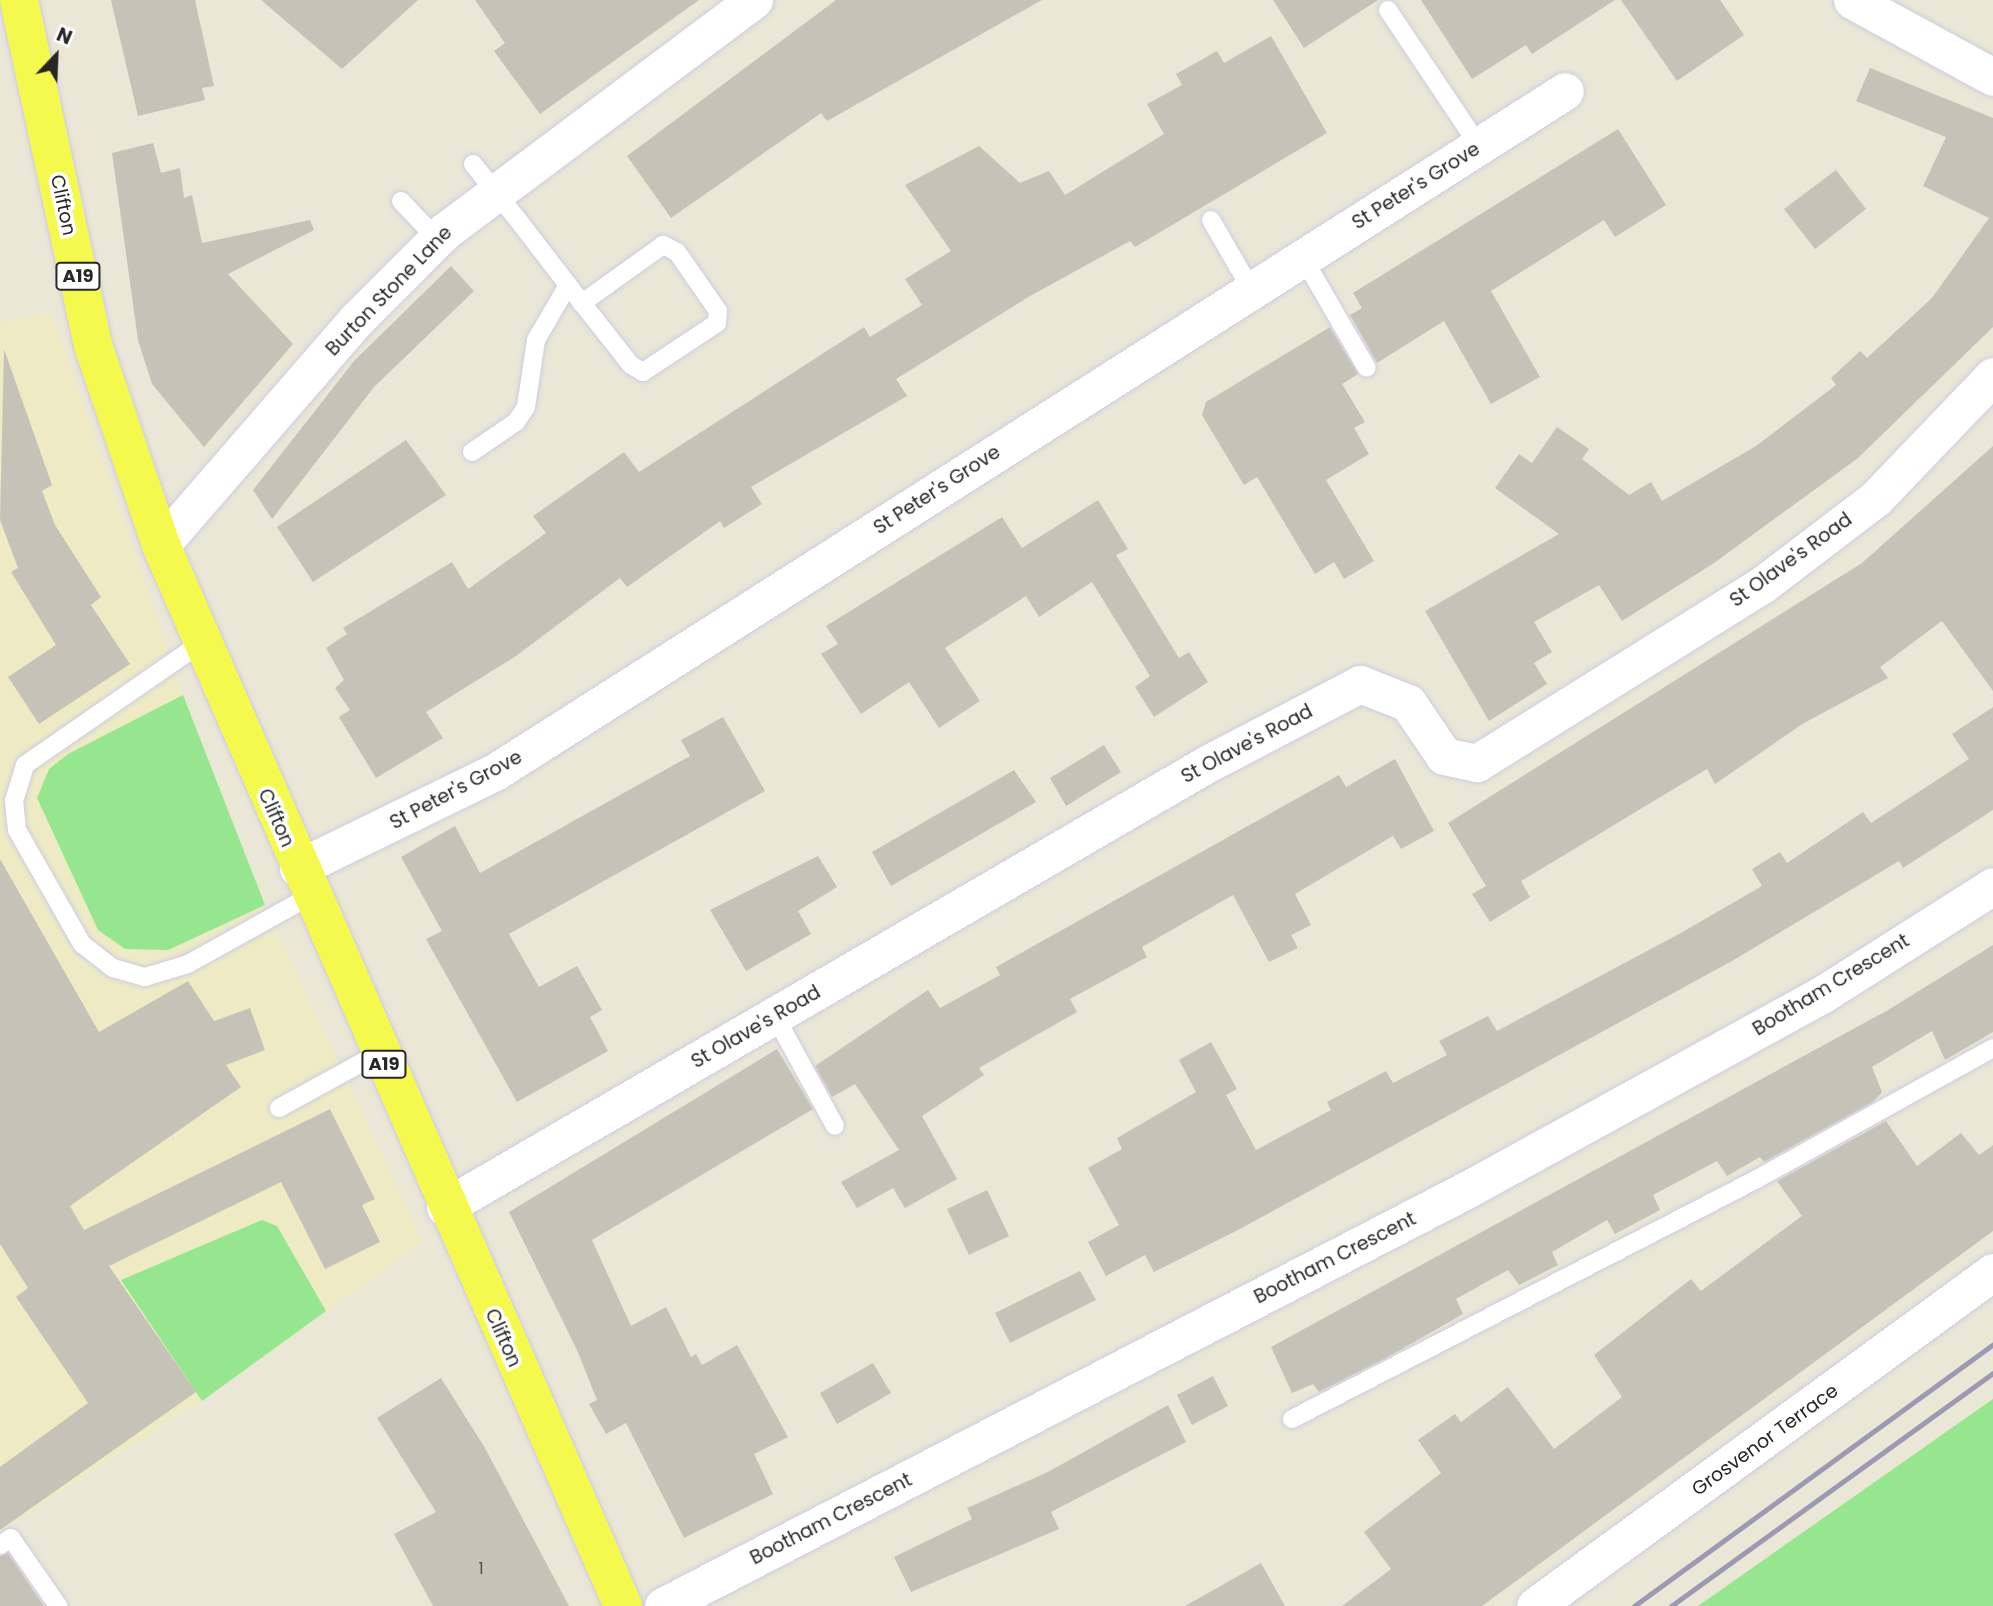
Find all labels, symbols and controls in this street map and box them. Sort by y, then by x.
north arrow [21,21,91,91]
text: N [53,21,76,51]
street label: St Peter's Grove [1348,138,1484,234]
street label: Clifton [45,173,81,237]
street label: Burton Stone Lane [321,221,457,361]
road number: A19 [55,262,101,290]
street label: St Peter's Grove [869,441,1005,539]
street label: St Olave's Road [1725,508,1857,612]
street label: St Olave's Road [1177,700,1317,788]
street label: St Peter's Grove [386,746,526,834]
street label: Clifton [253,785,299,851]
street label: Bootham Crescent [1749,929,1913,1041]
street label: St Olave's Road [687,981,825,1073]
road number: A19 [361,1050,407,1078]
street label: Bootham Crescent [1250,1207,1420,1309]
street label: Clifton [480,1305,526,1371]
street label: Grosvenor Terrace [1687,1379,1843,1501]
street label: Bootham Crescent [746,1468,916,1570]
house number: 1 [478,1559,484,1579]

